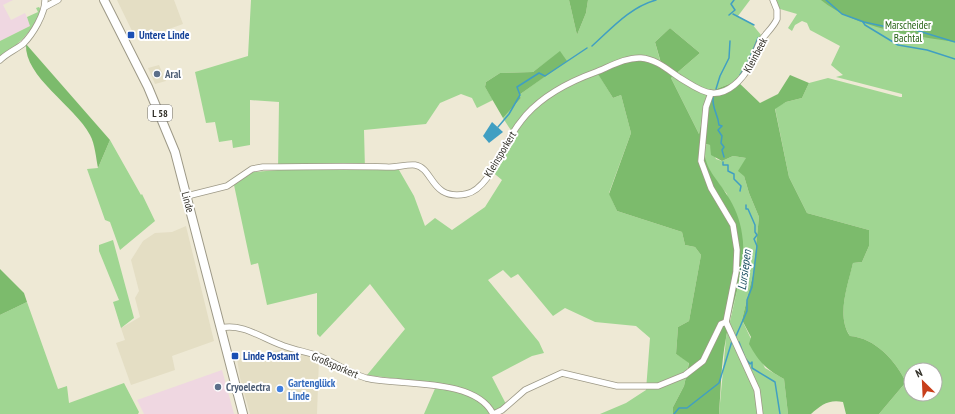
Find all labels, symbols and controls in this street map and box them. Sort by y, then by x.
park label: Marscheider Bachtal [885,18,931,45]
place label: Untere Linde [139,28,190,42]
marker: Untere Linde [126,30,136,40]
street label: Kleinbeek [740,34,770,75]
place label: Aral [164,67,181,81]
marker: Aral [152,69,162,79]
road number: L 58 [148,105,172,121]
street label: Kleinsporkert [481,129,519,179]
street label: Linde [179,190,198,214]
water label: Lursiepen [734,248,754,291]
place label: Linde Postamt [243,349,300,363]
street label: Großsporkert [309,349,361,381]
marker: Linde Postamt [230,351,240,361]
north arrow [903,362,943,402]
text: N [913,365,925,380]
place label: Gartenglück Linde [288,376,336,403]
place label: Cryoelectra [226,380,271,394]
marker: Cryoelectra [213,382,223,392]
marker: Gartenglück Linde [275,384,285,394]

